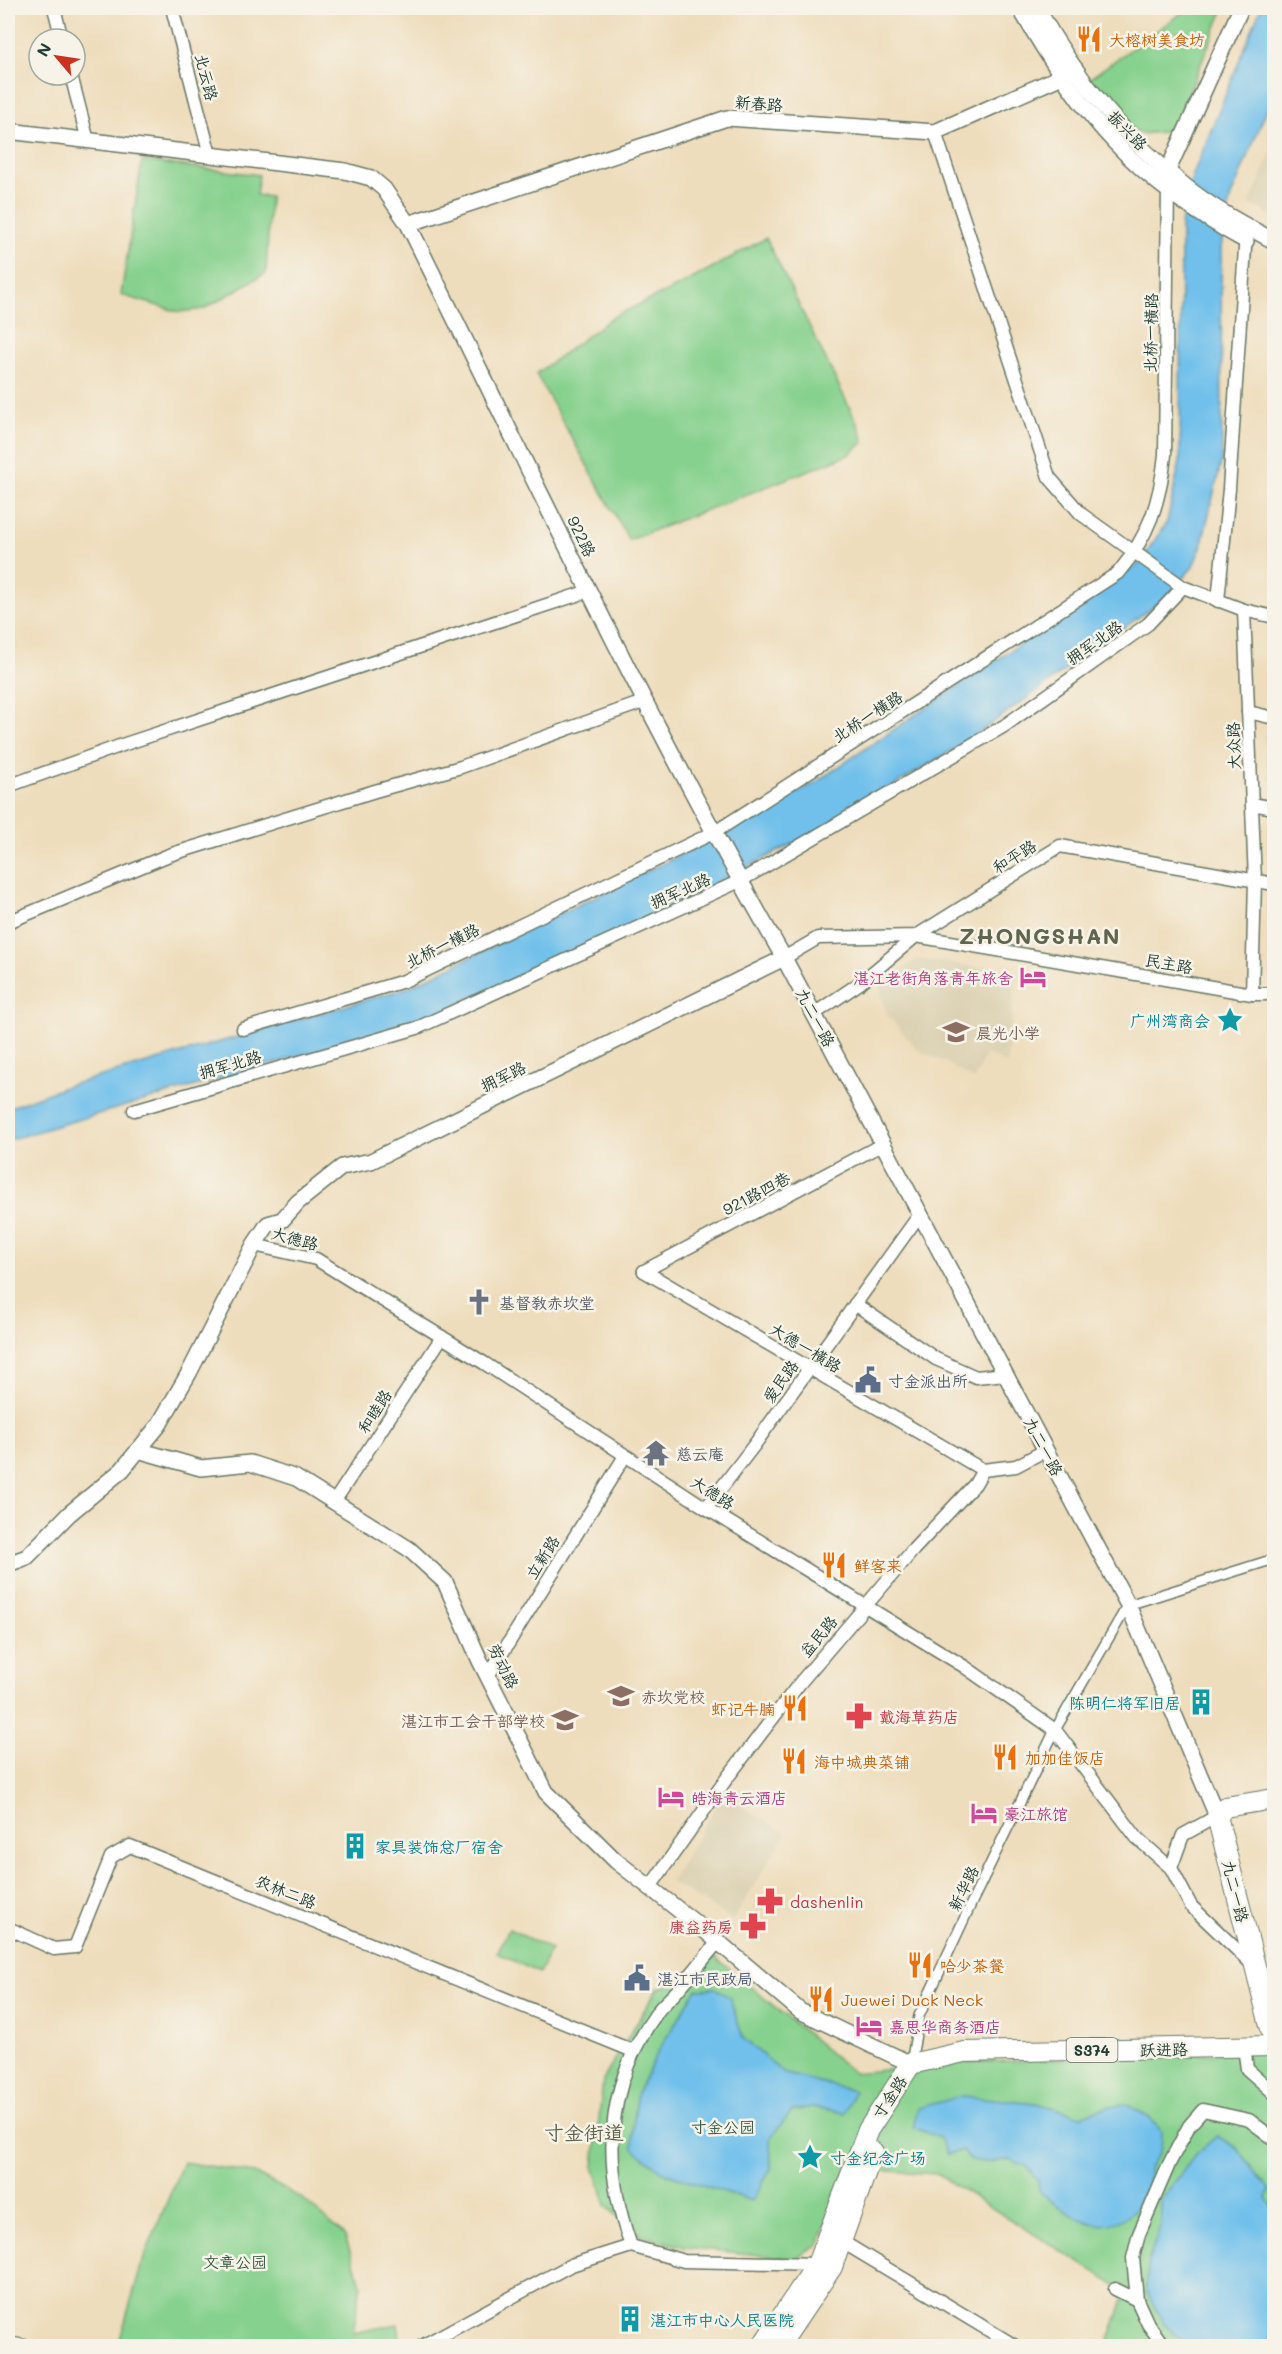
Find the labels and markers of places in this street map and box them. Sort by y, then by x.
restaurant icon: 大榕树美食坊 [1074,24,1104,54]
place label: 大榕树美食坊 [1109,29,1205,50]
hotel icon: 湛江老街角落青年旅舍 [1018,962,1048,992]
place label: 湛江老街角落青年旅舍 [853,967,1013,988]
place icon: 广州湾商会 [1215,1005,1245,1035]
place label: 广州湾商会 [1130,1010,1210,1031]
school or university icon: 晨光小学 [941,1017,971,1047]
place label: 晨光小学 [976,1022,1040,1043]
church icon: 基督教赤坎堂 [464,1287,494,1317]
place label: 基督教赤坎堂 [499,1292,595,1313]
public building icon: 寸金派出所 [853,1365,883,1395]
place label: 寸金派出所 [888,1370,968,1391]
temple icon: 慈云庵 [641,1438,671,1468]
place label: 慈云庵 [676,1443,724,1464]
restaurant icon: 鲜客来 [819,1550,849,1580]
place label: 鲜客来 [854,1555,902,1576]
school or university icon: 赤坎党校 [606,1681,636,1711]
place label: 赤坎党校 [641,1686,705,1707]
building icon: 陈明仁将军旧居 [1186,1687,1216,1717]
place label: 陈明仁将军旧居 [1069,1692,1181,1713]
restaurant icon: 虾记牛腩 [780,1693,810,1723]
place label: 虾记牛腩 [711,1698,775,1719]
pharmacy icon: 戴海草药店 [844,1701,874,1731]
school or university icon: 湛江市工会干部学校 [550,1705,580,1735]
place label: 戴海草药店 [879,1706,959,1727]
place label: 湛江市工会干部学校 [401,1710,545,1731]
restaurant icon: 加加佳饭店 [990,1742,1020,1772]
restaurant icon: 海中城典菜铺 [779,1746,809,1776]
place label: 加加佳饭店 [1025,1747,1105,1768]
place label: 海中城典菜铺 [814,1751,910,1772]
hotel icon: 皓海青云酒店 [656,1782,686,1812]
place label: 皓海青云酒店 [691,1787,787,1808]
hotel icon: 豪江旅馆 [969,1798,999,1828]
place label: 豪江旅馆 [1004,1803,1068,1824]
building icon: 家具装饰总厂宿舍 [340,1831,370,1861]
place label: 家具装饰总厂宿舍 [375,1836,503,1857]
pharmacy icon: dashenlin [755,1886,785,1916]
place label: dashenlin [790,1891,863,1912]
pharmacy icon: 康益药房 [738,1911,768,1941]
place label: 康益药房 [669,1916,733,1937]
restaurant icon: 哈少茶餐 [905,1950,935,1980]
place label: 哈少茶餐 [940,1955,1004,1976]
public building icon: 湛江市民政局 [622,1963,652,1993]
place label: 湛江市民政局 [657,1968,753,1989]
restaurant icon: Juewei Duck Neck [806,1984,836,2014]
place label: Juewei Duck Neck [841,1989,983,2010]
hotel icon: 嘉思华商务酒店 [854,2011,884,2041]
place label: 嘉思华商务酒店 [889,2016,1001,2037]
place icon: 寸金纪念广场 [795,2142,825,2172]
place label: 寸金纪念广场 [830,2147,926,2168]
building icon: 湛江市中心人民医院 [615,2304,645,2334]
place label: 湛江市中心人民医院 [650,2309,794,2330]

